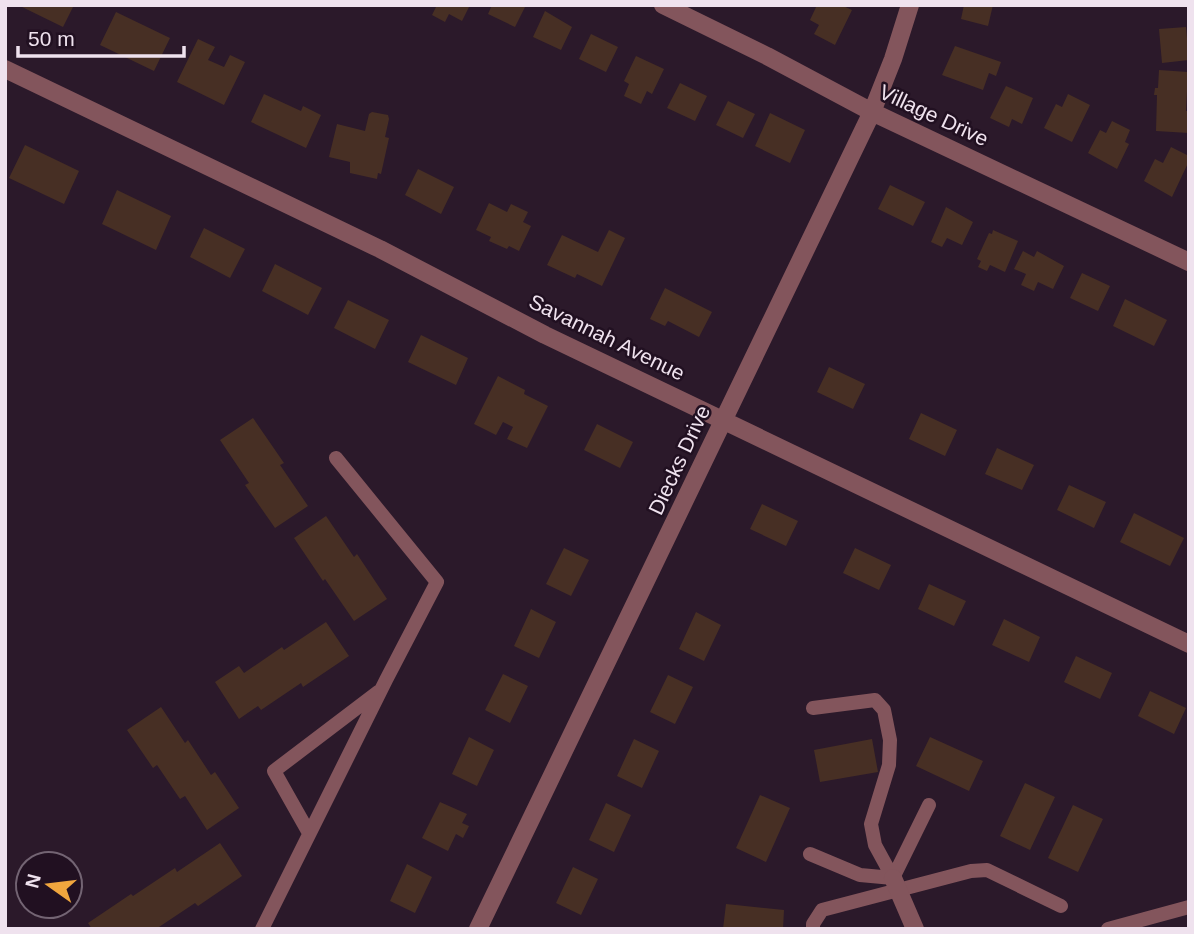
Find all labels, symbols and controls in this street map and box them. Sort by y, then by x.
scale bar [18,14,184,58]
text: 50 m [28,27,75,50]
street label: Village Drive [876,80,992,150]
street label: Savannah Avenue [526,289,688,385]
street label: Diecks Drive [644,402,714,518]
north arrow [14,850,84,920]
text: N [21,872,45,890]

